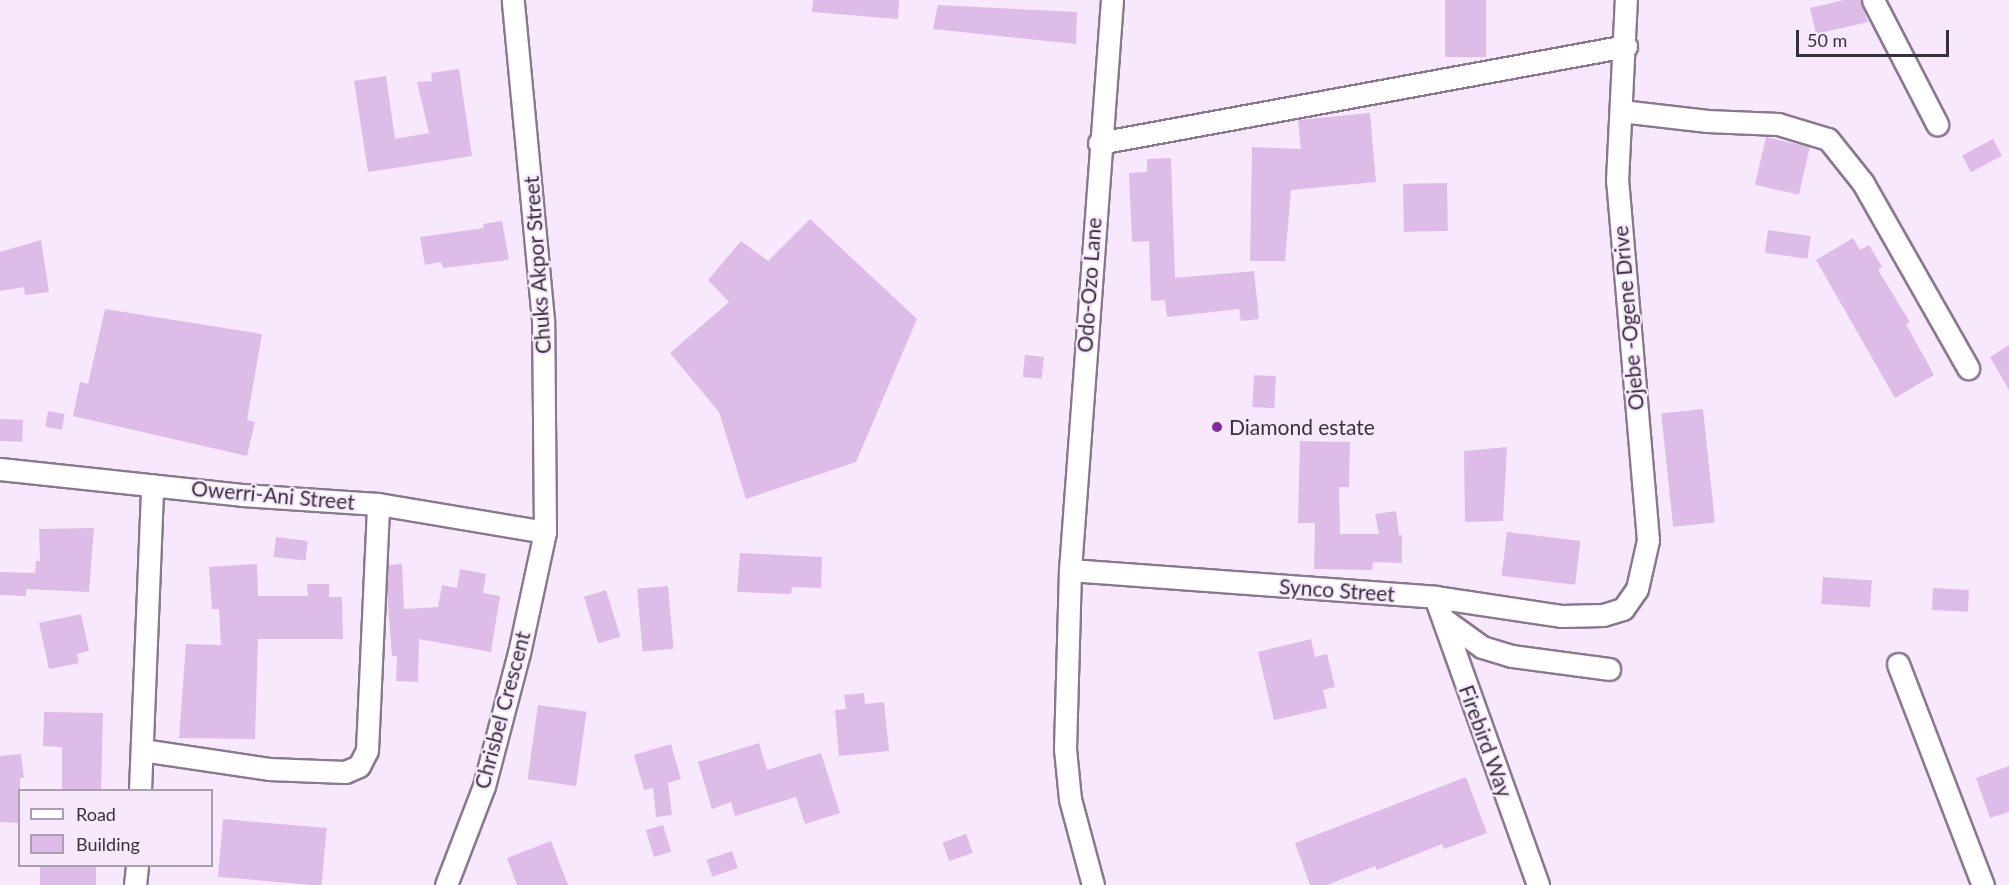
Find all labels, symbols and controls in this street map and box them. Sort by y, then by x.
scale bar [1799,18,1952,56]
text: 50 m [1807,29,1847,51]
street label: Chuks Akpor Street [518,175,556,355]
street label: Odo-Ozo Lane [1072,217,1106,353]
street label: Ojebe -Ogene Drive [1607,225,1649,411]
place label: Diamond estate [1229,414,1375,440]
marker: Diamond estate [1210,420,1224,434]
street label: Owerri-Ani Street [190,475,356,515]
street label: Synco Street [1278,573,1396,607]
street label: Chrisbel Crescent [469,628,535,792]
street label: Firebird Way [1454,681,1518,801]
legend [18,789,213,867]
text: Road [76,803,116,825]
text: Building [76,833,140,855]

